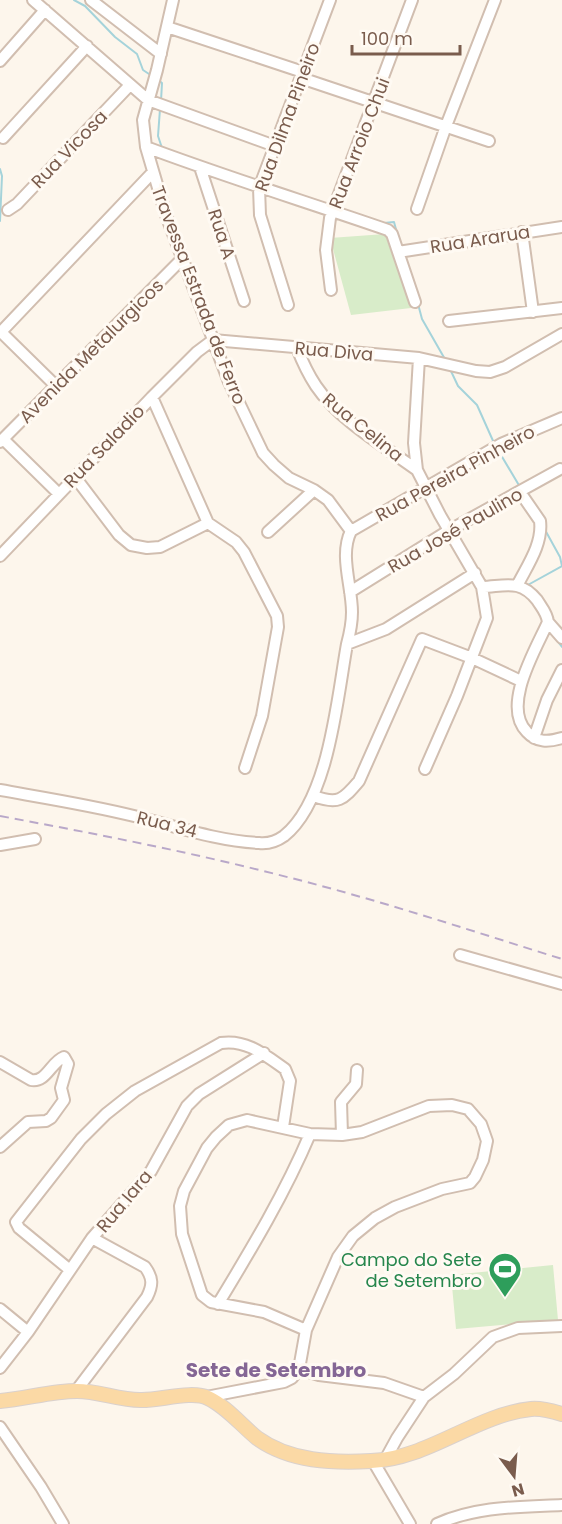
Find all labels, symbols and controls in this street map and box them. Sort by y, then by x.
scale bar [352,18,460,56]
text: 100 m [361,26,413,51]
street label: Rua Dilma Pineiro [248,39,326,195]
street label: Rua Arroio Chui [322,74,396,212]
street label: Rua Vicosa [25,104,113,194]
street label: Travessa Estrada de Ferro [146,182,252,408]
street label: Rua A [202,206,242,262]
street label: Rua Ararua [428,219,532,259]
street label: Avenida Metalurgicos [13,273,169,429]
street label: Rua Diva [294,335,374,367]
street label: Rua Celina [317,387,409,467]
street label: Rua Saladio [58,399,150,493]
street label: Rua Pereira Pinheiro [371,419,539,527]
street label: Rua José Paulino [383,481,527,579]
street label: Rua 34 [134,804,200,844]
street label: Rua Iara [90,1164,158,1238]
place label: Campo do Sete de Setembro [341,1247,482,1293]
sports icon: Campo do Sete de Setembro [487,1251,523,1298]
district label: Sete de Setembro [186,1356,367,1384]
north arrow [484,1446,544,1506]
text: N [509,1477,527,1503]

